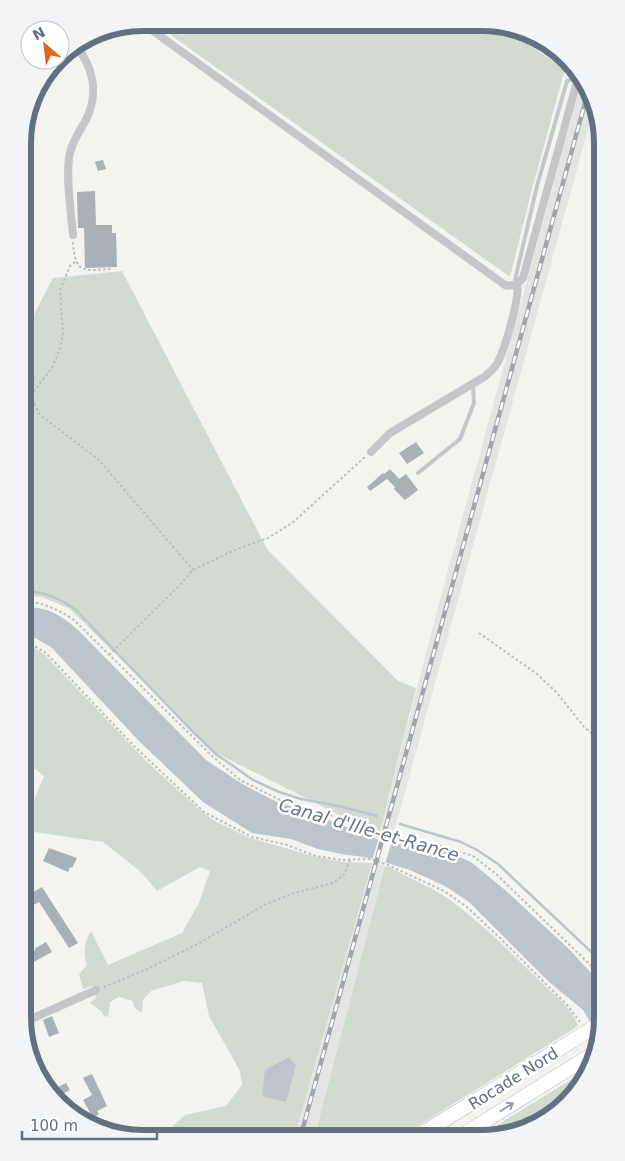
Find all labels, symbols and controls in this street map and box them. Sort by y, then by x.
north arrow [20,20,70,70]
text: N [30,24,48,43]
water label: Canal d'Ille-et-Rance [277,794,462,865]
street label: Rocade Nord [465,1043,562,1114]
one-way arrow [499,1102,513,1112]
scale bar [22,1108,158,1140]
text: 100 m [30,1117,78,1135]

